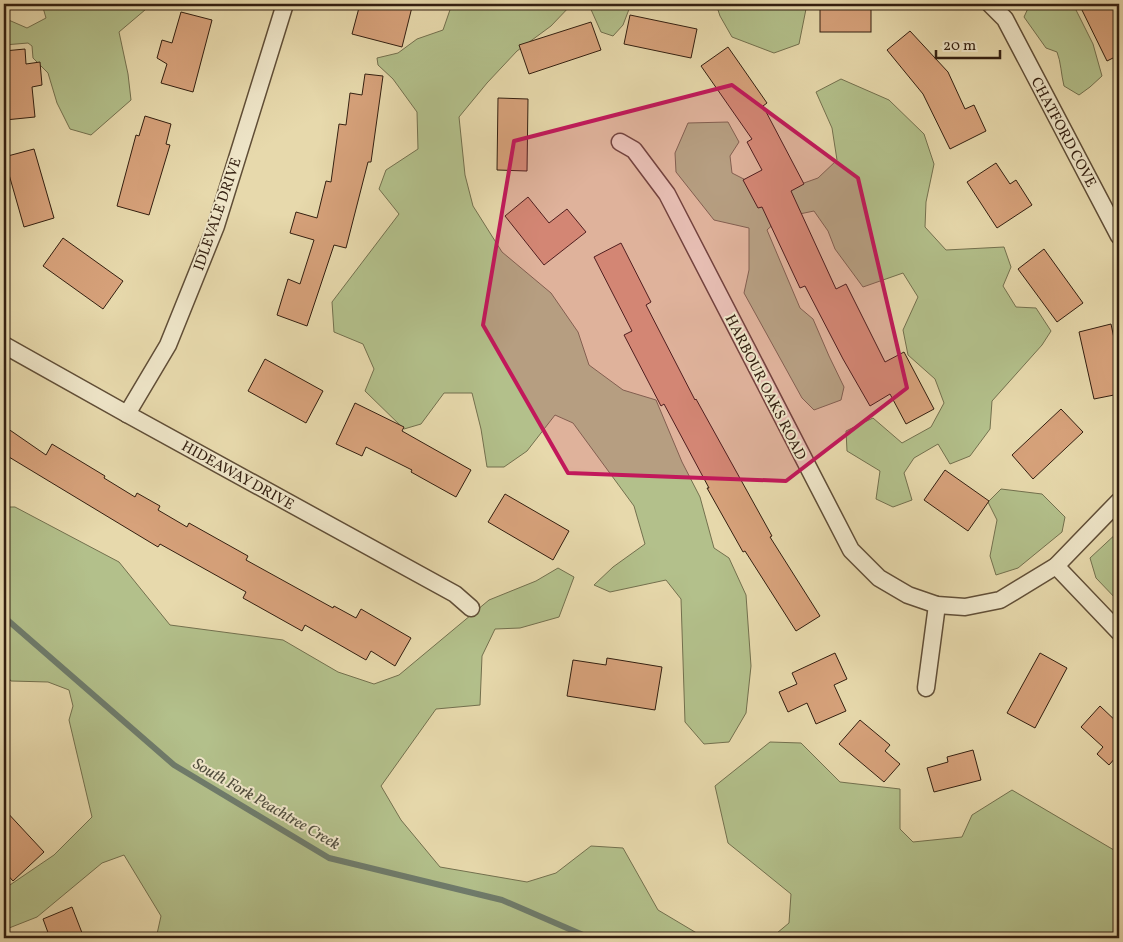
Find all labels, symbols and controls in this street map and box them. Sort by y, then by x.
scale bar [936,28,999,60]
text: 20 m [943,36,976,57]
street label: CHATFORD COVE [1025,74,1101,192]
street label: IDLEVALE DRIVE [189,155,248,274]
street label: HARBOUR OAKS ROAD [719,311,811,464]
street label: HIDEAWAY DRIVE [177,437,297,516]
water label: South Fork Peachtree Creek [188,754,344,856]

